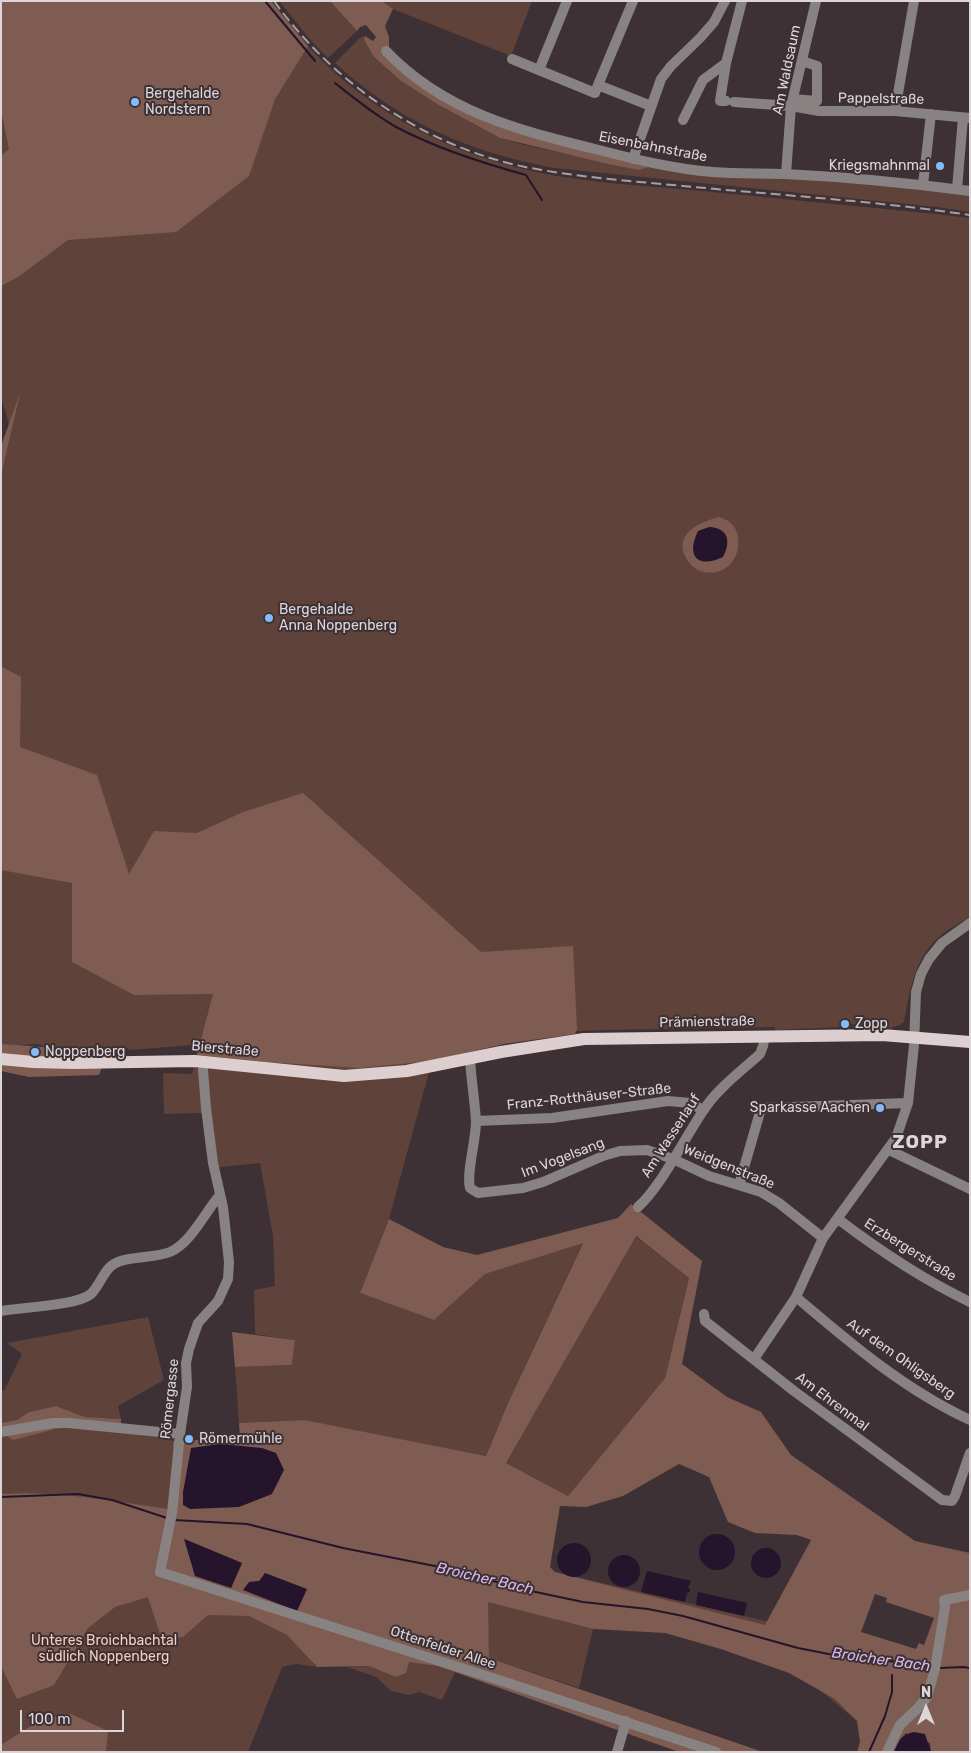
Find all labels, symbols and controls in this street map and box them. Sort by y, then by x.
street label: Am Waldsaum [769,24,805,116]
place label: Bergehalde Nordstern [145,86,219,118]
street label: Pappelstraße [838,90,924,108]
marker: Bergehalde Nordstern [129,96,141,108]
street label: Eisenbahnstraße [597,128,709,166]
place label: Kriegsmahnmal [829,158,930,174]
marker: Kriegsmahnmal [934,160,946,172]
place label: Bergehalde Anna Noppenberg [279,602,397,634]
marker: Bergehalde Anna Noppenberg [263,612,275,624]
street label: Prämienstraße [659,1013,755,1031]
place label: Zopp [855,1016,888,1032]
marker: Zopp [839,1018,851,1030]
street label: Bierstraße [191,1038,259,1060]
place label: Noppenberg [45,1044,125,1060]
marker: Noppenberg [29,1046,41,1058]
street label: Franz-Rotthäuser-Straße [506,1080,672,1114]
street label: Am Wasserlauf [638,1091,704,1181]
place label: Sparkasse Aachen [750,1100,870,1116]
marker: Sparkasse Aachen [874,1102,886,1114]
district label: ZOPP [892,1132,948,1154]
street label: Im Vogelsang [519,1134,607,1182]
street label: Weidgenstraße [681,1141,777,1193]
street label: Erzbergerstraße [861,1215,959,1285]
street label: Auf dem Ohligsberg [844,1315,958,1403]
street label: Römergasse [157,1358,183,1440]
street label: Am Ehrenmal [792,1369,872,1435]
place label: Römermühle [199,1431,282,1447]
marker: Römermühle [183,1433,195,1445]
water label: Broicher Bach [435,1559,535,1599]
street label: Ottenfelder Allee [388,1623,498,1673]
park label: Unteres Broichbachtal südlich Noppenberg [31,1633,177,1665]
water label: Broicher Bach [831,1644,931,1676]
north arrow [901,1683,951,1733]
text: N [921,1684,931,1701]
scale bar [22,1700,126,1732]
text: 100 m [28,1710,70,1728]

